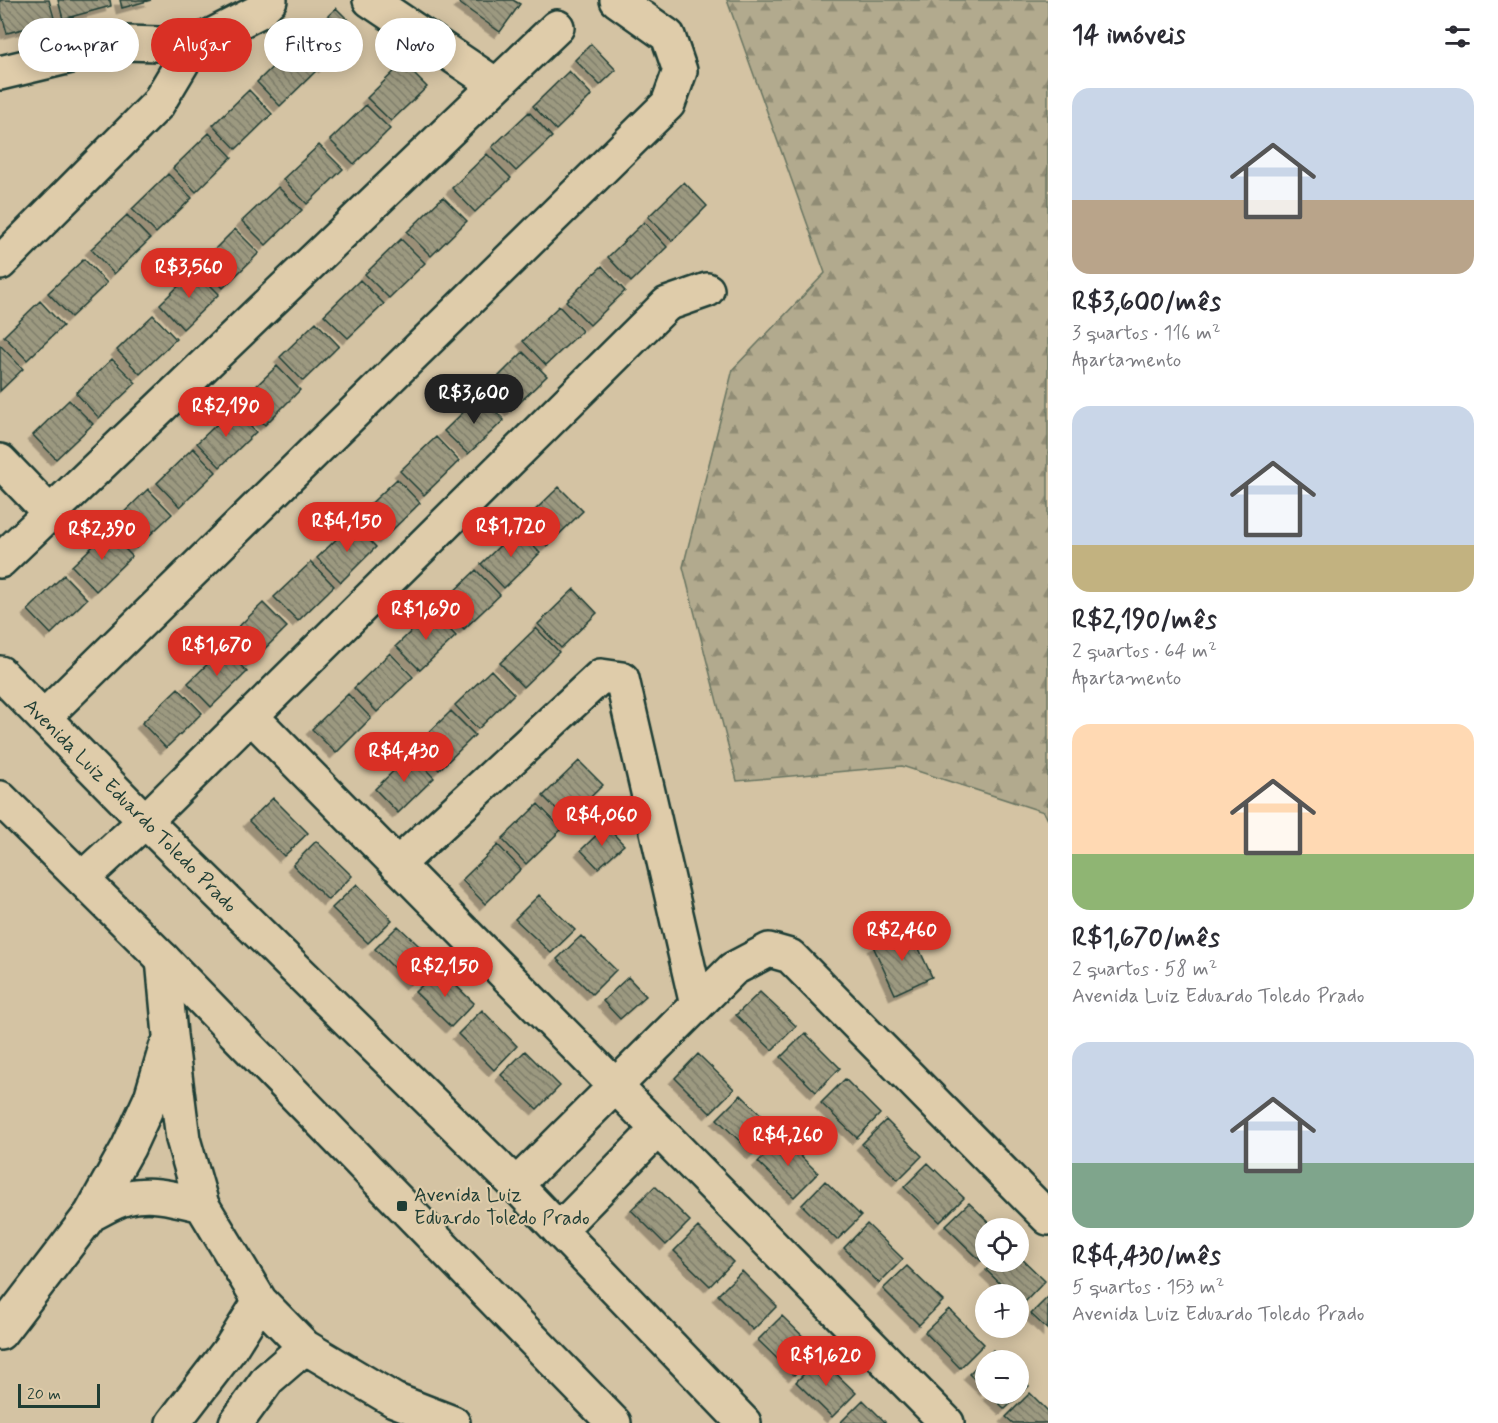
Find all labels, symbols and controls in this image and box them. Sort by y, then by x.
chip: Comprar [18,18,139,72]
chip: Alugar [151,18,252,72]
chip: Filtros [264,18,363,72]
chip: Novo [375,18,456,72]
text: 14 imóveis [1072,19,1186,53]
icon: filters [1441,20,1474,53]
icon: home [1219,127,1327,235]
pin: R$3,560 [134,248,244,299]
text: R$3,560 [155,254,223,281]
text: R$3,600/mês [1072,286,1221,320]
text: 3 quartos · 116 m² [1072,320,1221,347]
text: Apartamento [1072,347,1181,374]
pin: R$3,600 [419,374,529,425]
text: R$3,600 [438,380,510,407]
pin: R$2,190 [171,387,281,438]
text: R$2,190 [192,393,260,420]
icon: home [1219,445,1327,553]
pin: R$4,150 [292,502,402,553]
pin: R$1,720 [456,507,566,558]
text: R$4,150 [312,508,382,535]
pin: R$2,390 [47,510,157,561]
text: R$1,720 [476,513,546,540]
text: R$2,390 [68,516,136,543]
pin: R$1,690 [371,590,481,641]
text: R$1,690 [391,596,461,623]
text: R$2,190/mês [1072,604,1217,638]
pin: R$1,670 [162,626,272,677]
text: R$1,670 [182,632,252,659]
text: 2 quartos · 64 m² [1072,638,1217,665]
text: Apartamento [1072,665,1181,692]
street label: Avenida Luiz Eduardo Toledo Prado [17,693,243,919]
pin: R$4,430 [349,732,459,783]
text: R$4,430 [369,738,439,765]
icon: home [1219,763,1327,871]
pin: R$4,060 [547,796,657,847]
text: R$4,060 [566,802,638,829]
pin: R$2,460 [847,911,957,962]
text: R$2,460 [867,917,937,944]
text: R$1,670/mês [1072,922,1220,956]
pin: R$2,150 [390,947,500,998]
text: R$2,150 [411,953,479,980]
text: 2 quartos · 58 m² [1072,956,1217,983]
text: Avenida Luiz Eduardo Toledo Prado [1072,983,1365,1010]
icon: home [1219,1081,1327,1189]
pin: R$4,260 [733,1116,843,1167]
text: R$4,260 [753,1122,823,1149]
place label: Avenida Luiz Eduardo Toledo Prado [414,1182,590,1232]
marker: Avenida Luiz Eduardo Toledo Prado [395,1199,409,1213]
map controls [975,1218,1029,1404]
button: locate [975,1218,1029,1272]
text: R$4,430/mês [1072,1240,1221,1274]
text: 5 quartos · 153 m² [1072,1274,1224,1301]
button: + [975,1284,1029,1338]
text: Avenida Luiz Eduardo Toledo Prado [1072,1301,1365,1328]
pin: R$1,620 [771,1336,881,1387]
text: R$1,620 [791,1342,861,1369]
button: − [975,1350,1029,1404]
scale bar [18,1381,100,1408]
text: 20 m [27,1384,61,1405]

